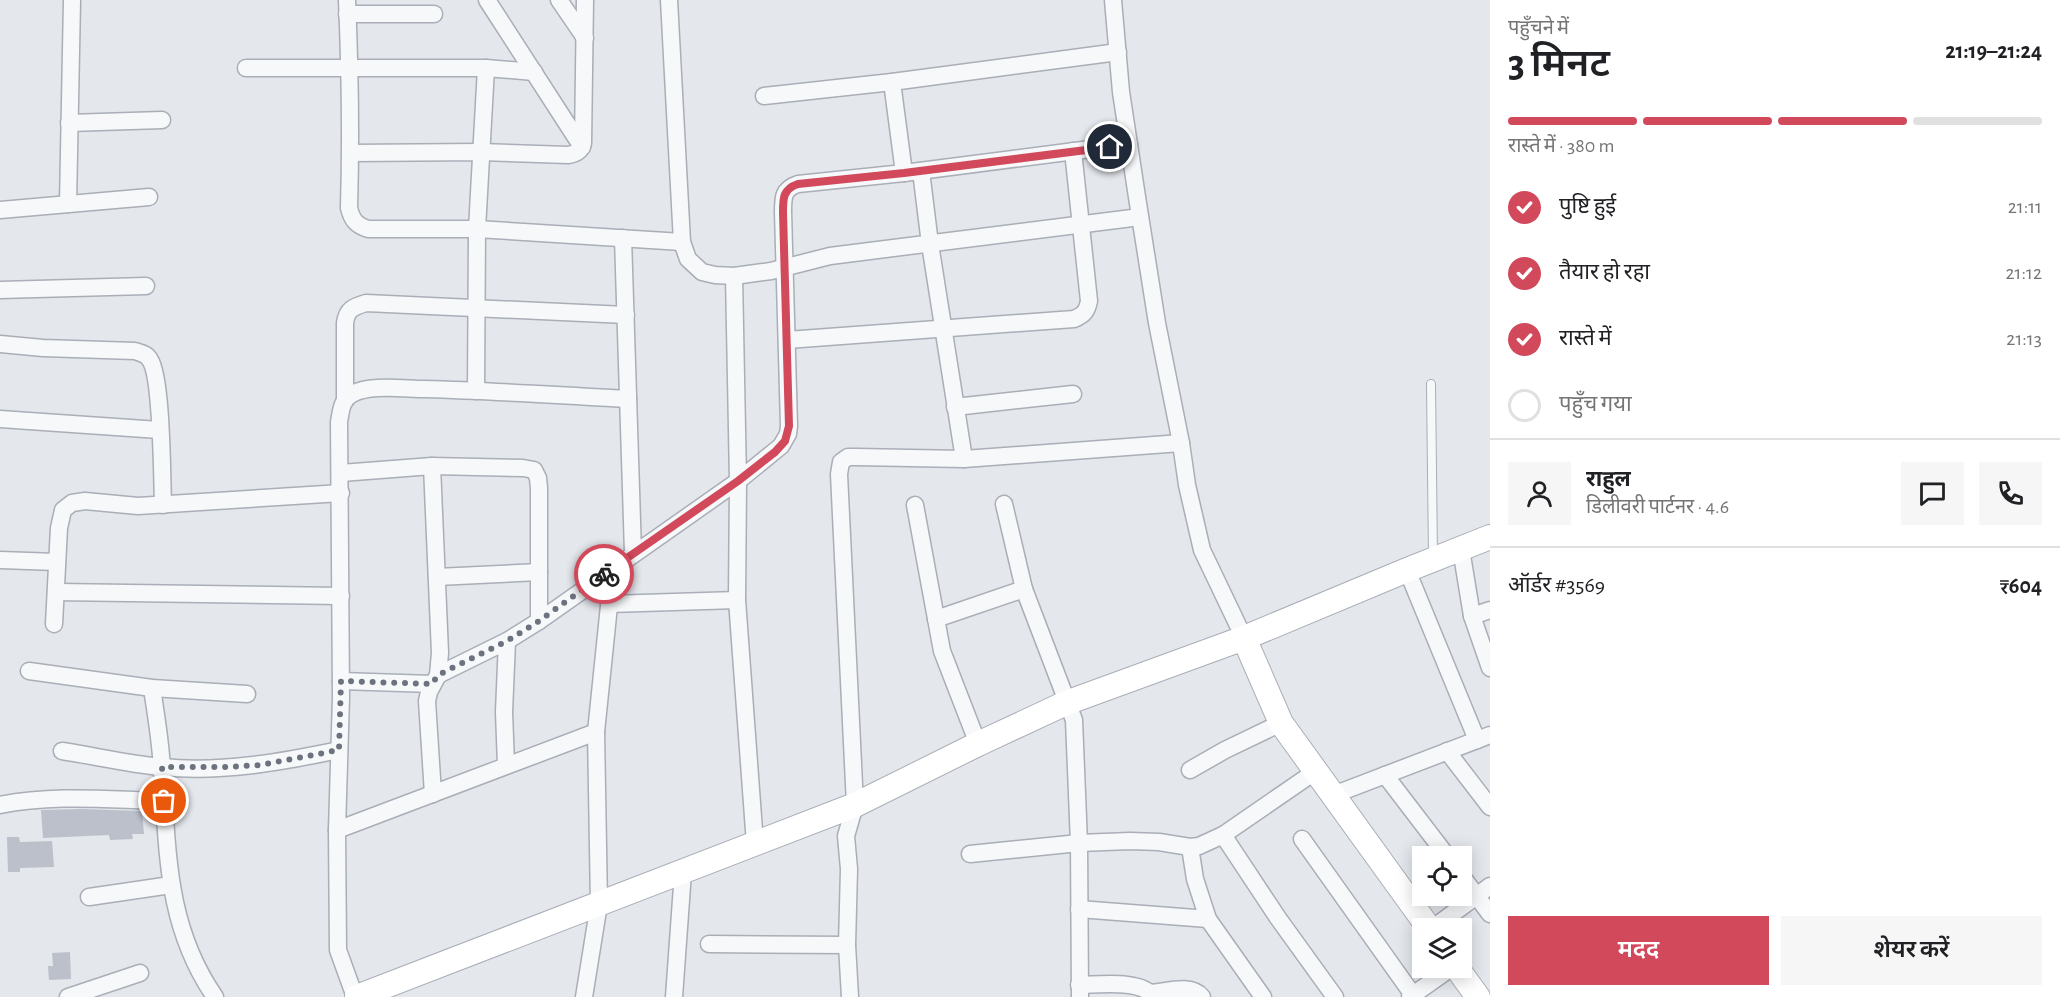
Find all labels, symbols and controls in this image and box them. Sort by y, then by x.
text: पहुँचने में [1508,18,1569,38]
text: 21:19–21:24 [1945,40,2042,62]
text: 3 मिनट [1508,45,1610,84]
pin [1084,121,1135,172]
icon: home [1093,130,1126,163]
text: रास्ते में · 380 m [1508,136,1615,156]
icon: check [1508,191,1541,224]
text: पुष्टि हुई [1559,195,1616,217]
text: 21:11 [2008,197,2042,217]
icon: check [1508,257,1541,290]
text: तैयार हो रहा [1559,261,1650,283]
text: 21:12 [2005,263,2042,283]
icon: check [1508,323,1541,356]
text: रास्ते में [1559,327,1612,349]
text: 21:13 [2006,329,2042,349]
text: पहुँच गया [1559,393,1632,415]
button: person [1508,462,1571,525]
button: chat [1901,462,1964,525]
button: phone [1979,462,2042,525]
text: राहुल [1586,468,1631,490]
text: डिलीवरी पार्टनर · 4.6 [1586,497,1729,517]
courier [574,544,634,604]
icon: bike [588,558,621,591]
text: ऑर्डर #3569 [1508,574,1605,596]
text: ₹604 [2000,575,2042,597]
pin [138,775,189,826]
icon: bag [147,784,180,817]
map controls [1412,846,1472,978]
button: locate [1412,846,1472,906]
button: मदद [1508,916,1769,985]
button: शेयर करें [1781,916,2042,985]
button: layers [1412,918,1472,978]

